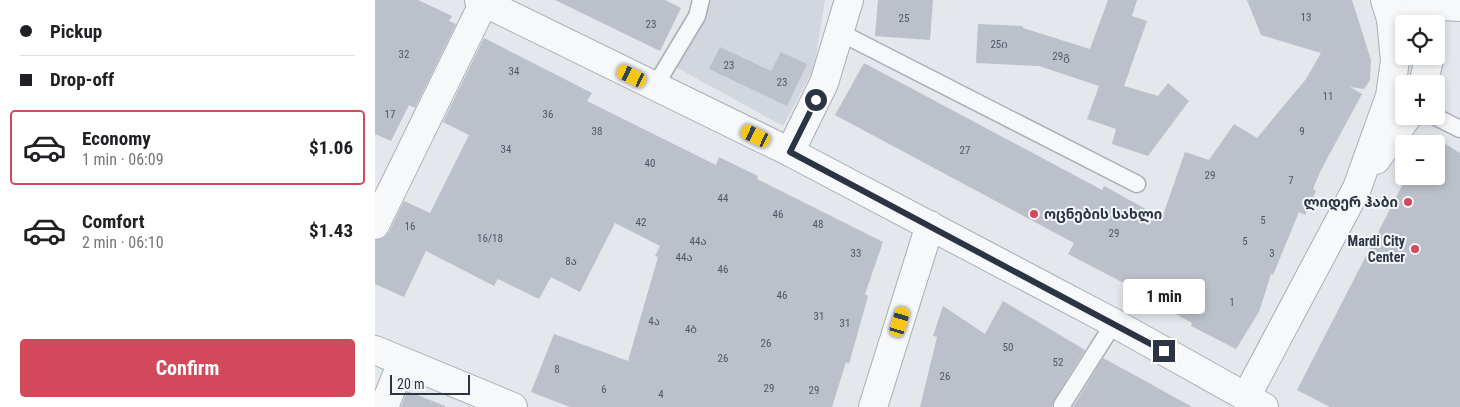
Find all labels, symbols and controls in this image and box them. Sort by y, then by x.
house number: 13 [1301,11,1311,24]
house number: 25 [899,12,909,25]
map controls [1395,15,1445,185]
button: locate [1395,15,1445,65]
house number: 23 [646,18,656,31]
text: Pickup [50,20,102,43]
house number: 25ი [990,38,1008,51]
house number: 32 [399,48,409,61]
house number: 29გ [1052,50,1070,63]
house number: 23 [724,59,734,72]
car [615,63,648,89]
house number: 34 [509,65,520,78]
text: Drop-off [50,68,114,91]
button: + [1395,75,1445,125]
house number: 23 [777,76,787,89]
route start [805,89,827,111]
house number: 11 [1323,90,1333,103]
house number: 17 [385,108,395,121]
house number: 36 [543,108,553,121]
car [739,123,772,149]
icon: car [22,125,67,170]
house number: 38 [592,125,602,138]
house number: 9 [1299,125,1305,138]
text: Economy [82,127,151,150]
button: − [1395,135,1445,185]
text: $1.06 [309,136,353,159]
house number: 34 [501,143,512,156]
house number: 27 [960,144,970,157]
text: 1 min · 06:09 [82,150,164,169]
house number: 40 [645,157,655,170]
house number: 29 [1205,169,1215,182]
house number: 7 [1288,174,1294,187]
house number: 44 [718,192,729,205]
place label: ლიდერ ჰაბი [1303,194,1398,211]
marker: ლიდერ ჰაბი [1402,196,1414,208]
place label: ოცნების სახლი [1044,206,1162,223]
icon: car [22,208,67,253]
house number: 46 [773,208,783,221]
marker: ოცნების სახლი [1028,208,1040,220]
text: Comfort [82,210,145,233]
house number: 5 [1260,214,1266,227]
house number: 42 [636,216,646,229]
house number: 48 [813,218,823,231]
text: $1.43 [309,219,353,242]
house number: 16 [405,220,415,233]
house number: 29 [1109,227,1119,240]
house number: 16/18 [477,232,503,245]
text: 2 min · 06:10 [82,233,164,252]
place label: Mardi City Center [1348,233,1406,265]
house number: 44ა [690,235,706,248]
house number: 5 [1242,235,1248,248]
marker: Mardi City Center [1409,243,1421,255]
house number: 33 [851,247,861,260]
house number: 3 [1269,247,1275,260]
house number: 44ა [676,251,692,264]
house number: 8ა [565,255,577,268]
house number: 46 [718,263,728,276]
callout: 1 min [1123,278,1205,314]
text: 1 min [1146,287,1182,306]
house number: 46 [777,289,787,302]
house number: 1 [1229,296,1235,309]
car [888,305,911,339]
house number: 31 [814,310,824,323]
house number: 4ა [648,315,660,328]
house number: 31 [840,317,850,330]
house number: 4ბ [685,323,697,336]
house number: 26 [761,337,771,350]
button: Confirm [20,339,355,397]
route end [1153,340,1175,362]
house number: 50 [1003,341,1013,354]
house number: 26 [718,352,728,365]
house number: 52 [1053,356,1063,369]
house number: 8 [554,363,560,376]
house number: 26 [940,370,950,383]
scale bar [390,372,470,395]
text: 20 m [397,376,425,392]
house number: 29 [764,382,774,395]
house number: 6 [601,383,607,396]
house number: 29 [809,384,819,397]
house number: 4 [658,388,664,401]

